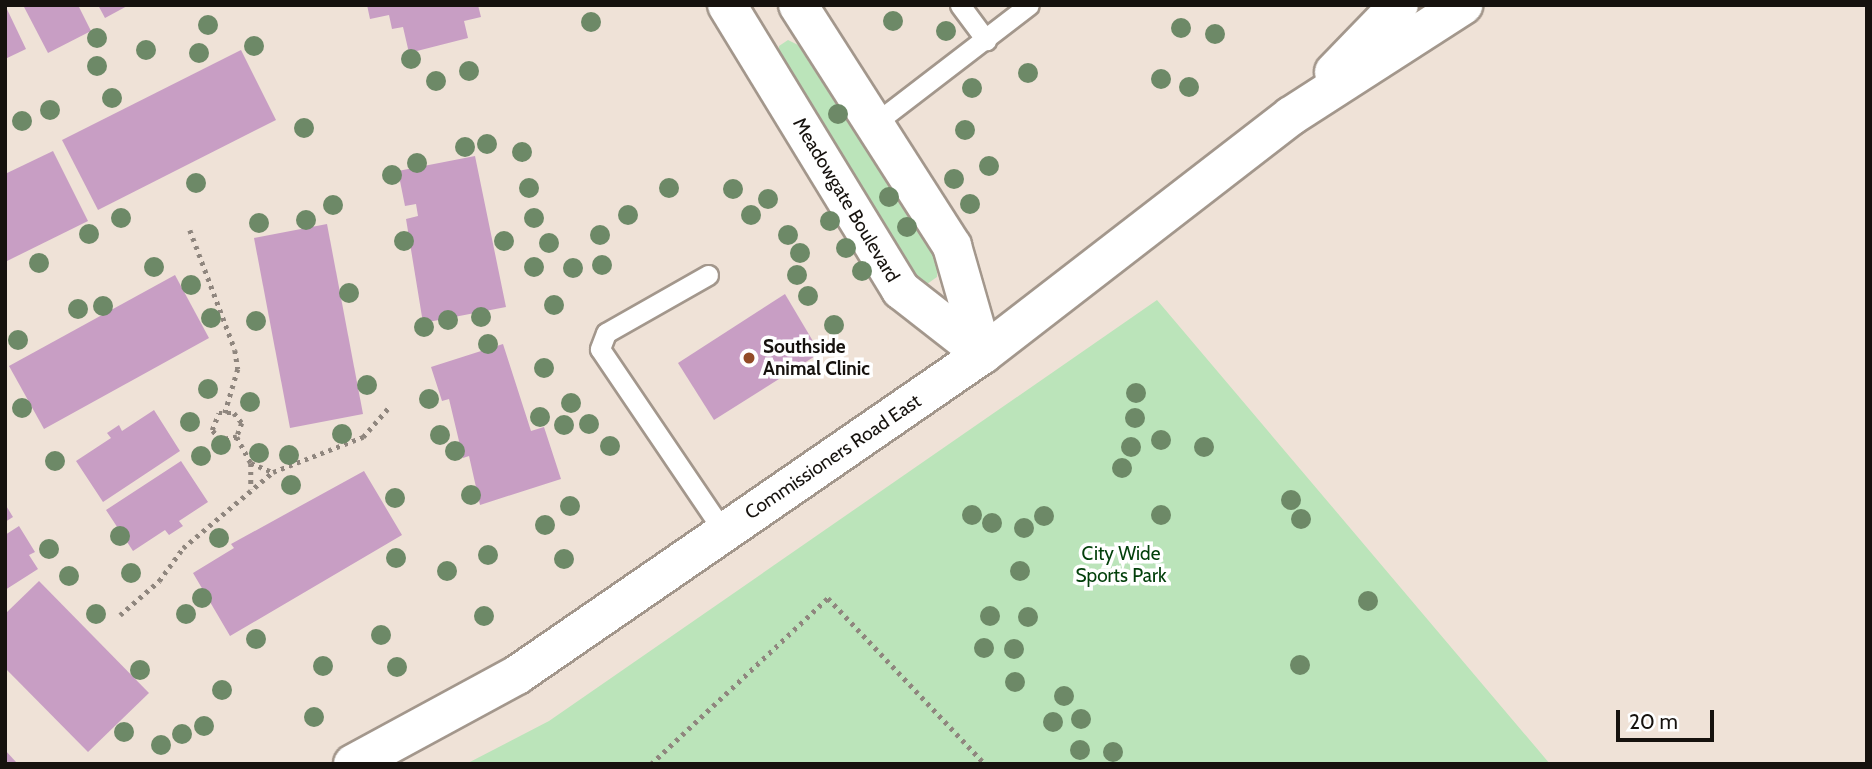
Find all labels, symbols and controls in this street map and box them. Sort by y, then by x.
street label: Meadowgate Boulevard [788,114,904,286]
place label: Southside Animal Clinic [763,336,870,380]
marker: Southside Animal Clinic [741,350,757,366]
street label: Commissioners Road East [741,390,925,524]
park label: City Wide Sports Park [1076,543,1166,587]
scale bar [1620,696,1718,740]
text: 20 m [1629,709,1678,734]

